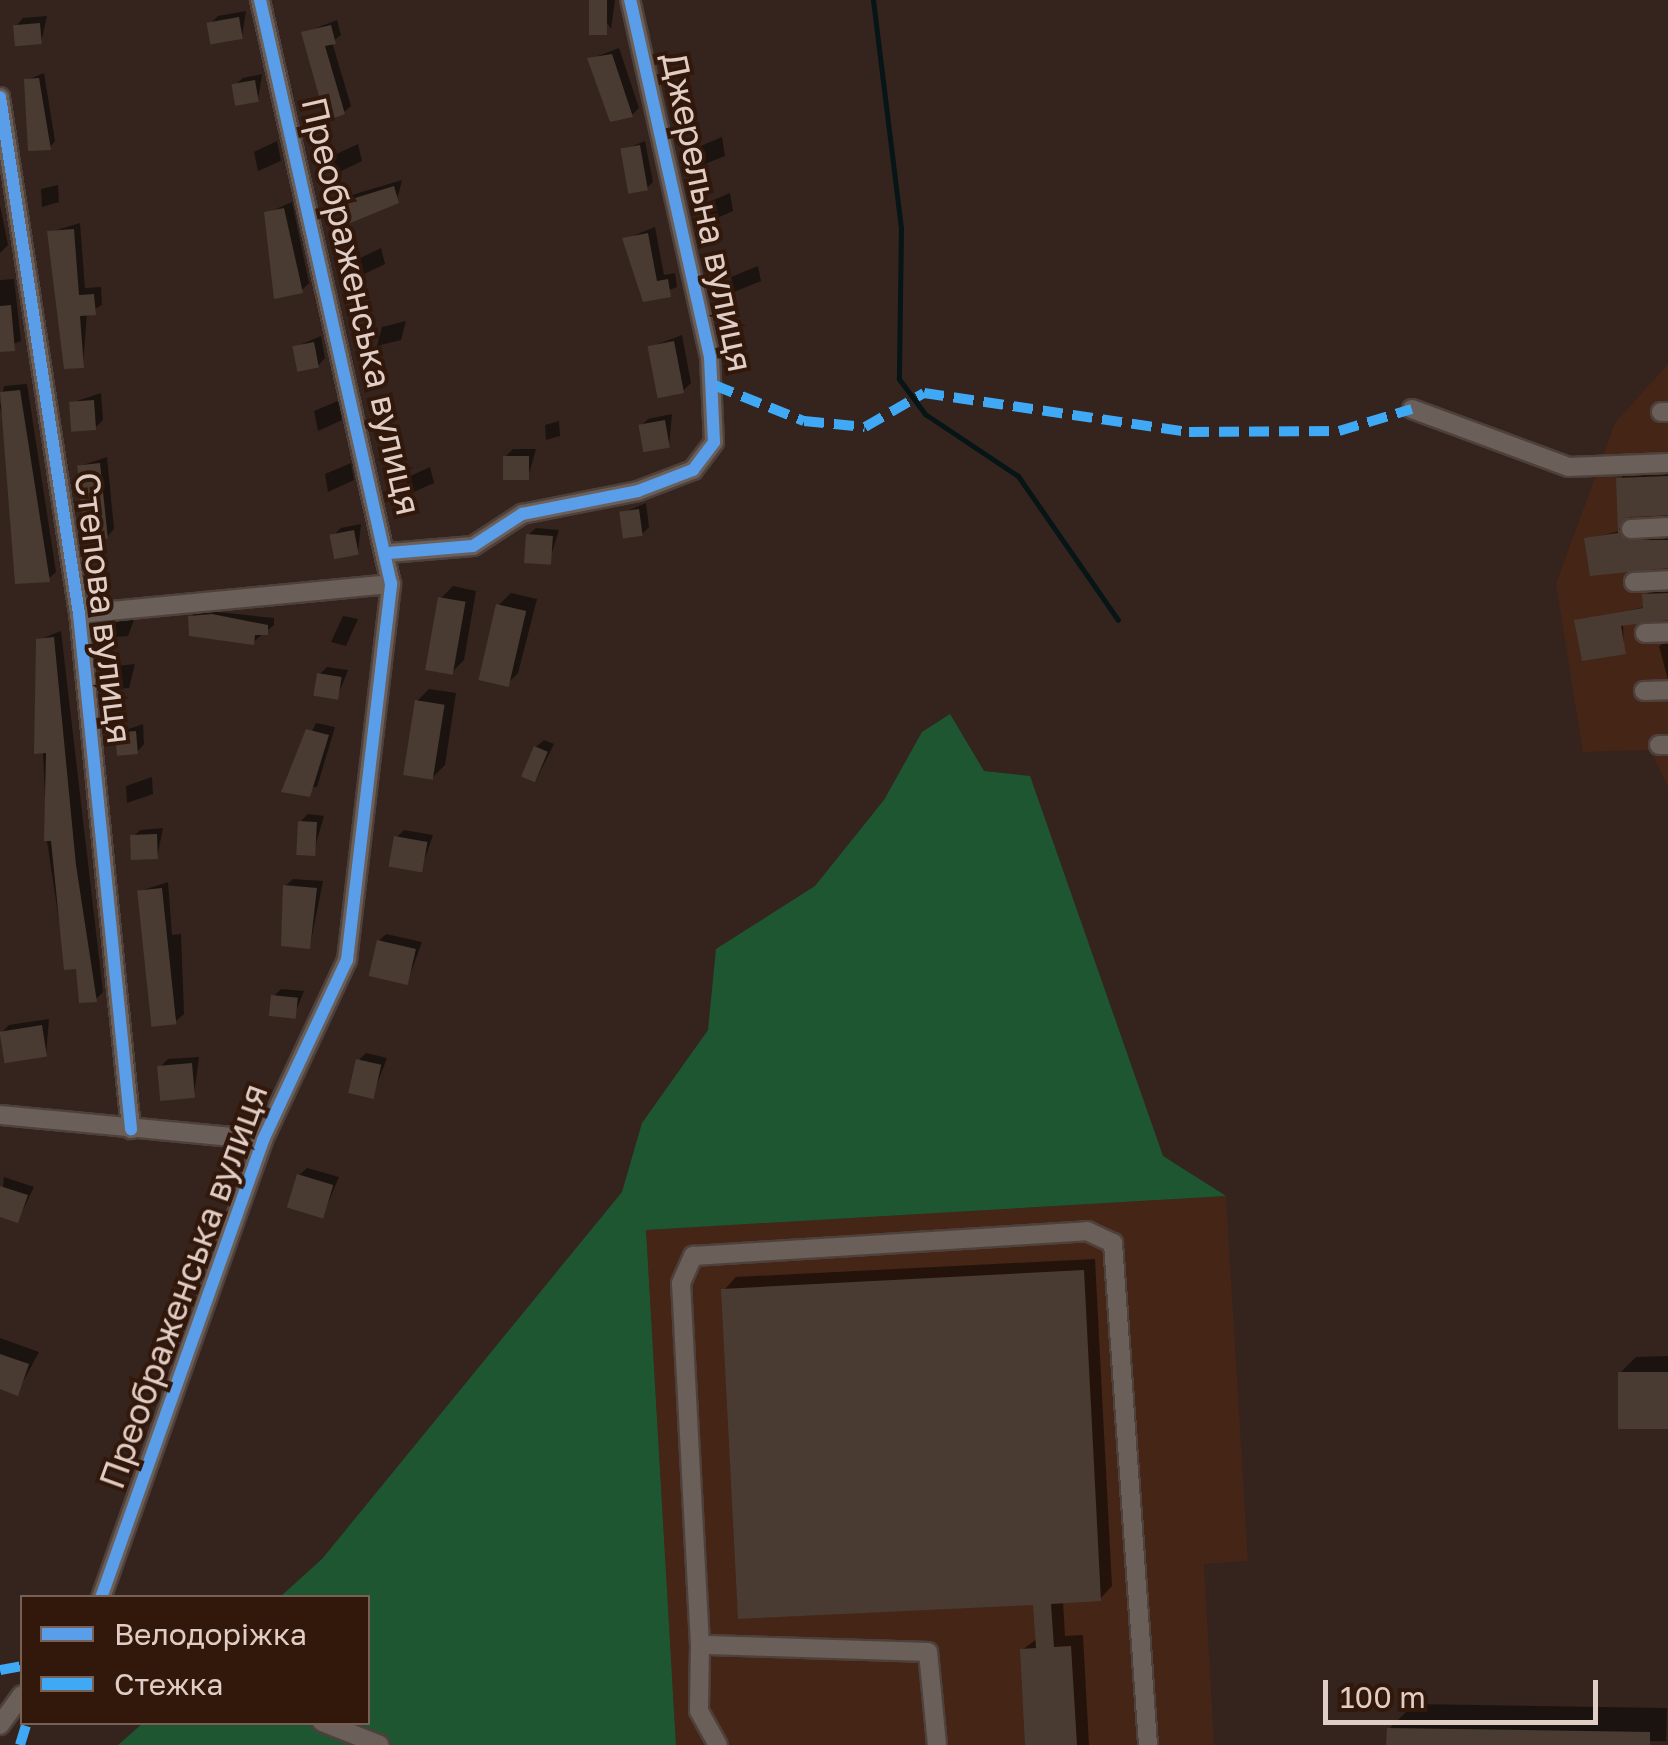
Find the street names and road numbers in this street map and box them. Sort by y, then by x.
street label: Джерельна вулиця [654,48,762,376]
street label: Преображенська вулиця [293,93,431,519]
street label: Степова вулиця [67,470,141,746]
street label: Преображенська вулиця [90,1078,276,1494]

